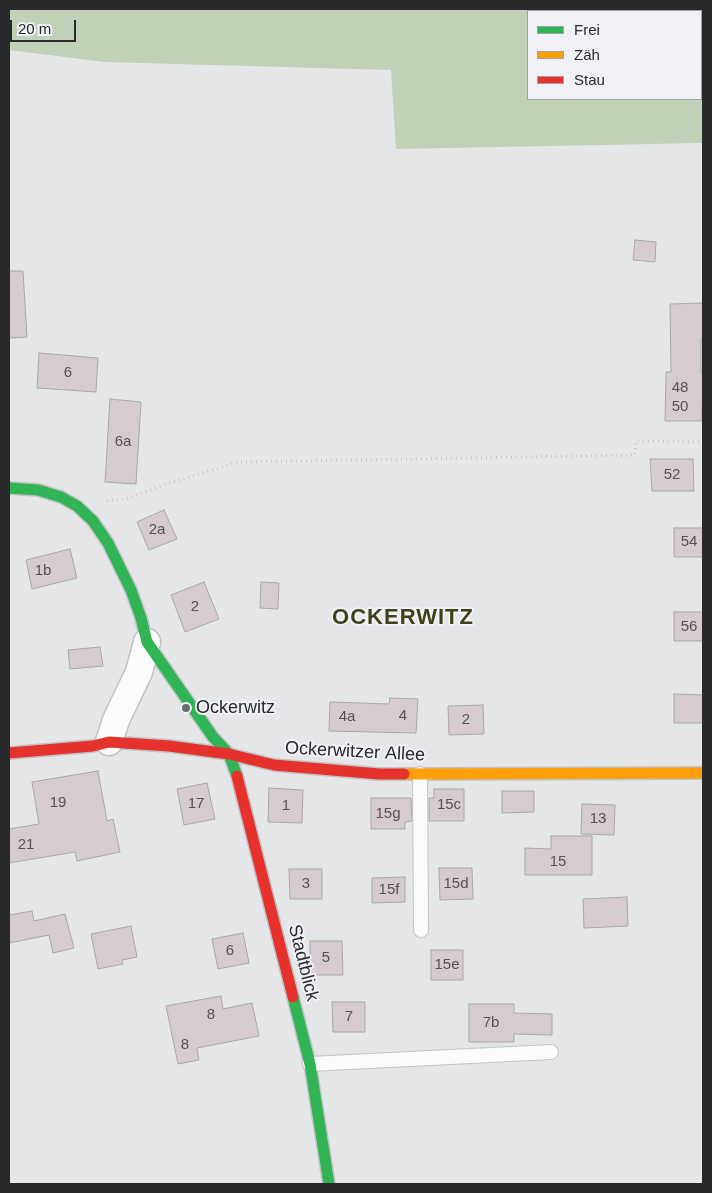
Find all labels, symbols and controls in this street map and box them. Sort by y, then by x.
scale bar [12,10,79,42]
legend [527,10,702,100]
text: 20 m [18,20,51,37]
text: Frei [574,21,600,38]
text: Zäh [574,46,600,63]
text: Stau [574,71,605,88]
house number: 6 [64,364,72,382]
house number: 48 [672,379,688,397]
house number: 50 [672,398,688,416]
house number: 6a [115,433,131,451]
house number: 52 [664,466,680,484]
house number: 2a [149,521,165,539]
house number: 54 [681,533,697,551]
house number: 1b [35,562,51,580]
house number: 2 [191,598,199,616]
district label: OCKERWITZ [331,605,475,631]
house number: 56 [681,618,697,636]
place label: Ockerwitz [196,697,275,719]
marker: Ockerwitz [180,702,192,714]
house number: 4 [399,707,407,725]
house number: 4a [339,708,355,726]
house number: 2 [462,711,470,729]
street label: Ockerwitzer Allee [285,738,425,766]
house number: 19 [50,794,66,812]
house number: 17 [188,795,204,813]
house number: 15c [437,796,461,814]
house number: 1 [282,797,290,815]
house number: 15g [375,805,401,823]
house number: 13 [590,810,606,828]
house number: 21 [18,836,34,854]
house number: 15 [550,853,566,871]
house number: 3 [302,875,310,893]
house number: 15d [443,875,469,893]
house number: 15f [379,881,399,899]
street label: Stadtblick [283,923,323,1003]
house number: 6 [226,942,234,960]
house number: 5 [322,949,330,967]
house number: 15e [434,956,460,974]
house number: 8 [207,1006,215,1024]
house number: 7 [345,1008,353,1026]
house number: 7b [483,1014,499,1032]
house number: 8 [181,1036,189,1054]

